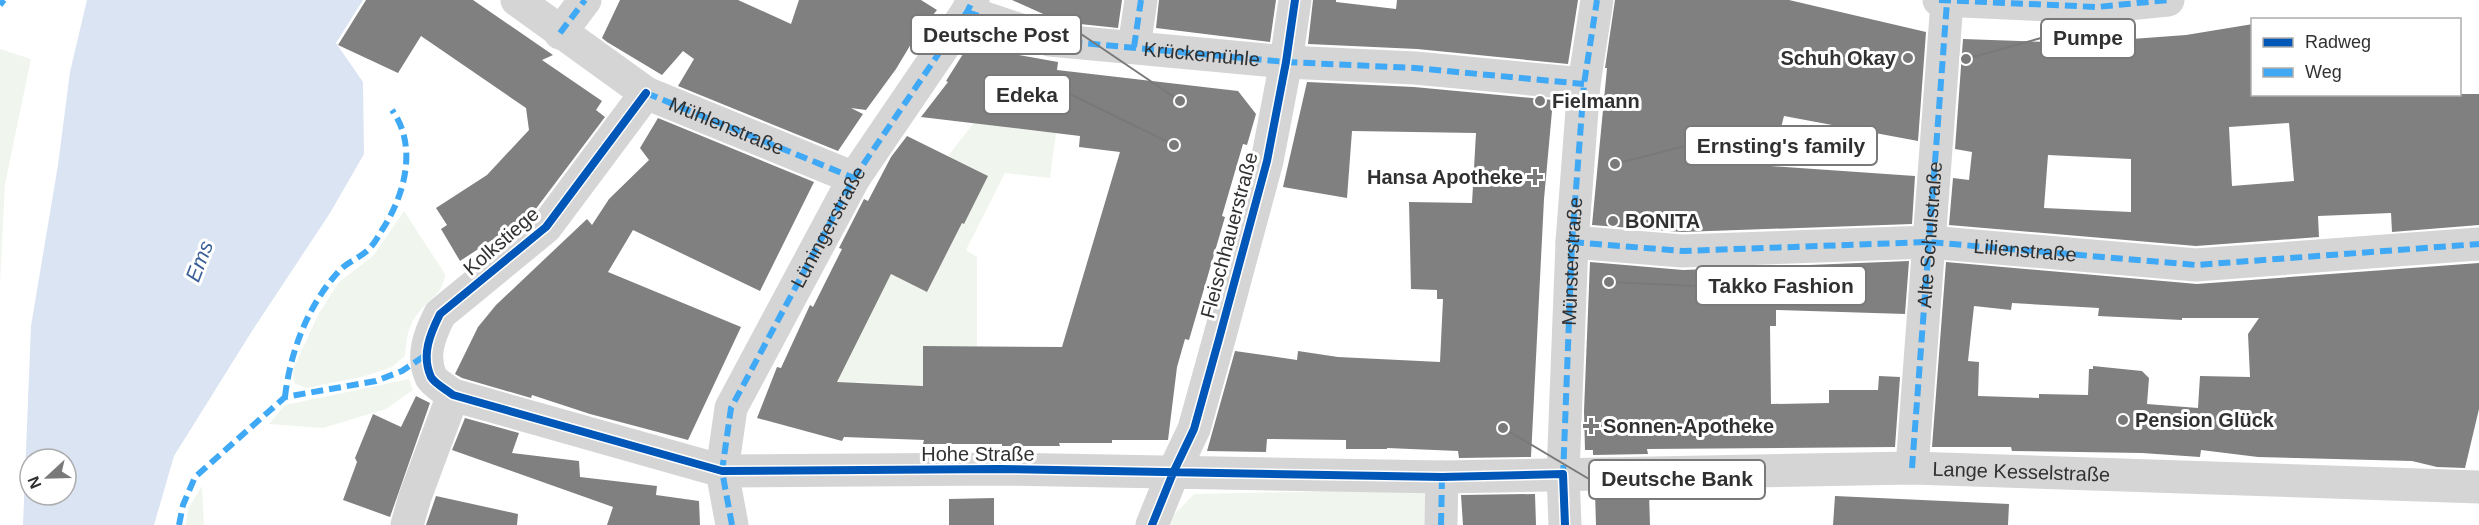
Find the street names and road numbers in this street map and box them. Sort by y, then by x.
street label: Krückemühle [1143,38,1261,71]
street label: Mühlenstraße [666,93,787,159]
street label: Fleischhauerstraße [1196,149,1262,321]
street label: Alte Schulstraße [1913,161,1946,309]
street label: Lüningerstraße [786,162,870,291]
street label: Münsterstraße [1558,196,1586,326]
street label: Kolkstiege [459,202,543,280]
street label: Lilienstraße [1973,235,2078,266]
street label: Hohe Straße [921,443,1035,465]
street label: Lange Kesselstraße [1932,458,2111,486]

